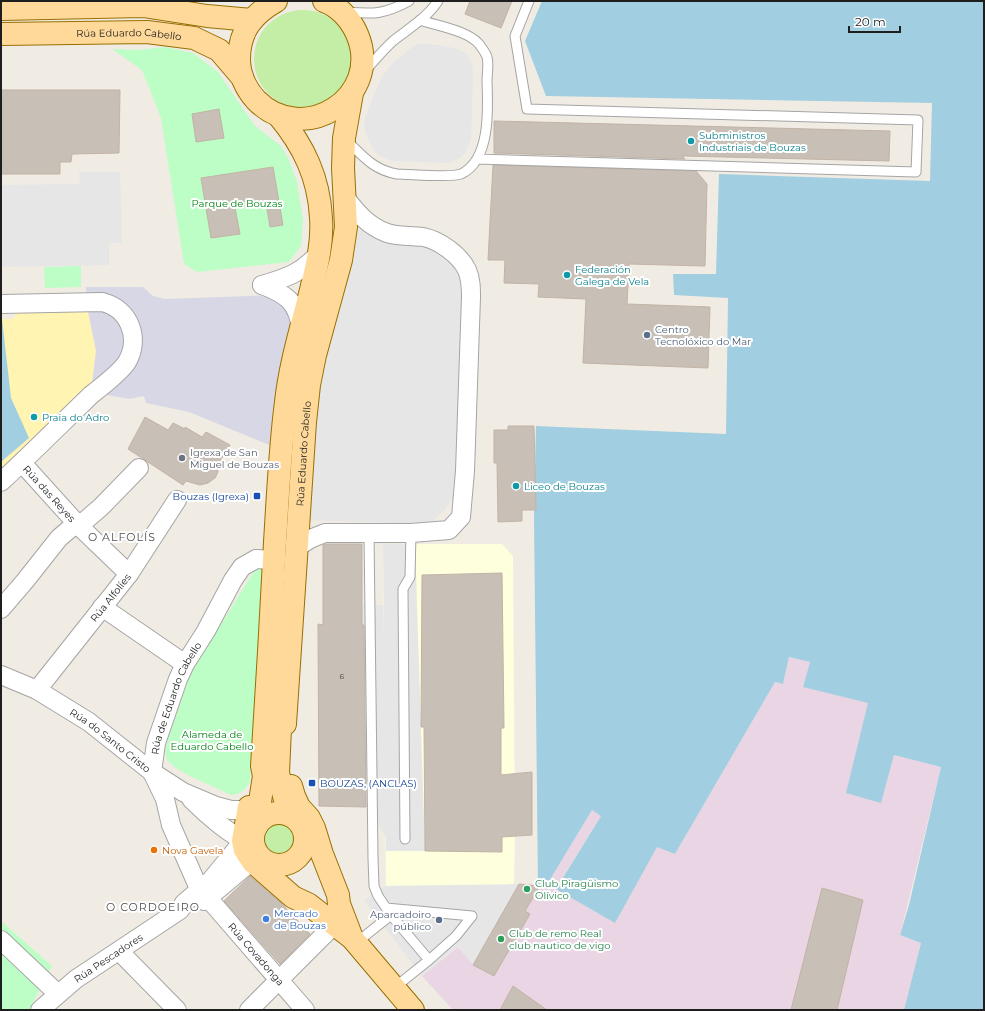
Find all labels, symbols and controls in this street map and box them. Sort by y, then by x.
scale bar [849,8,900,34]
text: 20 m [855,14,886,29]
street label: Rúa Eduardo Cabello [76,25,182,43]
place label: Subministros Industriais de Bouzas [699,129,806,154]
marker: Subministros Industriais de Bouzas [686,136,696,146]
park label: Parque de Bouzas [192,197,283,210]
place label: Federación Galega de Vela [575,263,649,288]
marker: Federación Galega de Vela [562,270,572,280]
place label: Centro Tecnolóxico do Mar [655,323,751,348]
marker: Centro Tecnolóxico do Mar [642,330,652,340]
street label: Rúa Eduardo Cabello [293,400,314,507]
place label: Praia do Adro [42,411,109,424]
marker: Praia do Adro [29,412,39,422]
place label: Igrexa de San Miguel de Bouzas [190,446,279,471]
marker: Igrexa de San Miguel de Bouzas [177,453,187,463]
street label: Rúa das Reyes [20,462,79,525]
place label: Liceo de Bouzas [524,480,605,493]
marker: Liceo de Bouzas [511,481,521,491]
place label: Bouzas (Igrexa) [173,490,249,503]
marker: Bouzas (Igrexa) [252,491,262,501]
district label: O ALFOLÍS [88,530,156,544]
street label: Rúa Alfolíes [87,571,134,624]
street label: Rúa de Eduardo Cabello [148,639,204,755]
house number: 6 [340,671,345,681]
street label: Rúa do Santo Cristo [67,705,154,775]
park label: Alameda de Eduardo Cabello [171,728,253,753]
place label: BOUZAS, (ANCLAS) [320,777,417,790]
marker: BOUZAS, (ANCLAS) [307,778,317,788]
place label: Nova Gavela [162,844,223,857]
marker: Nova Gavela [149,845,159,855]
place label: Club Piragüismo Olívico [535,877,618,902]
marker: Club Piragüismo Olívico [522,884,532,894]
district label: O CORDOEIRO [106,900,200,914]
place label: Mercado de Bouzas [274,907,326,932]
place label: Aparcadoiro público [370,908,431,933]
marker: Mercado de Bouzas [261,914,271,924]
marker: Aparcadoiro público [434,915,444,925]
street label: Rúa Covadonga [226,920,287,988]
place label: Club de remo Real club nautico de vigo [509,927,611,952]
street label: Rúa Pescadores [71,930,145,985]
marker: Club de remo Real club nautico de vigo [496,934,506,944]

